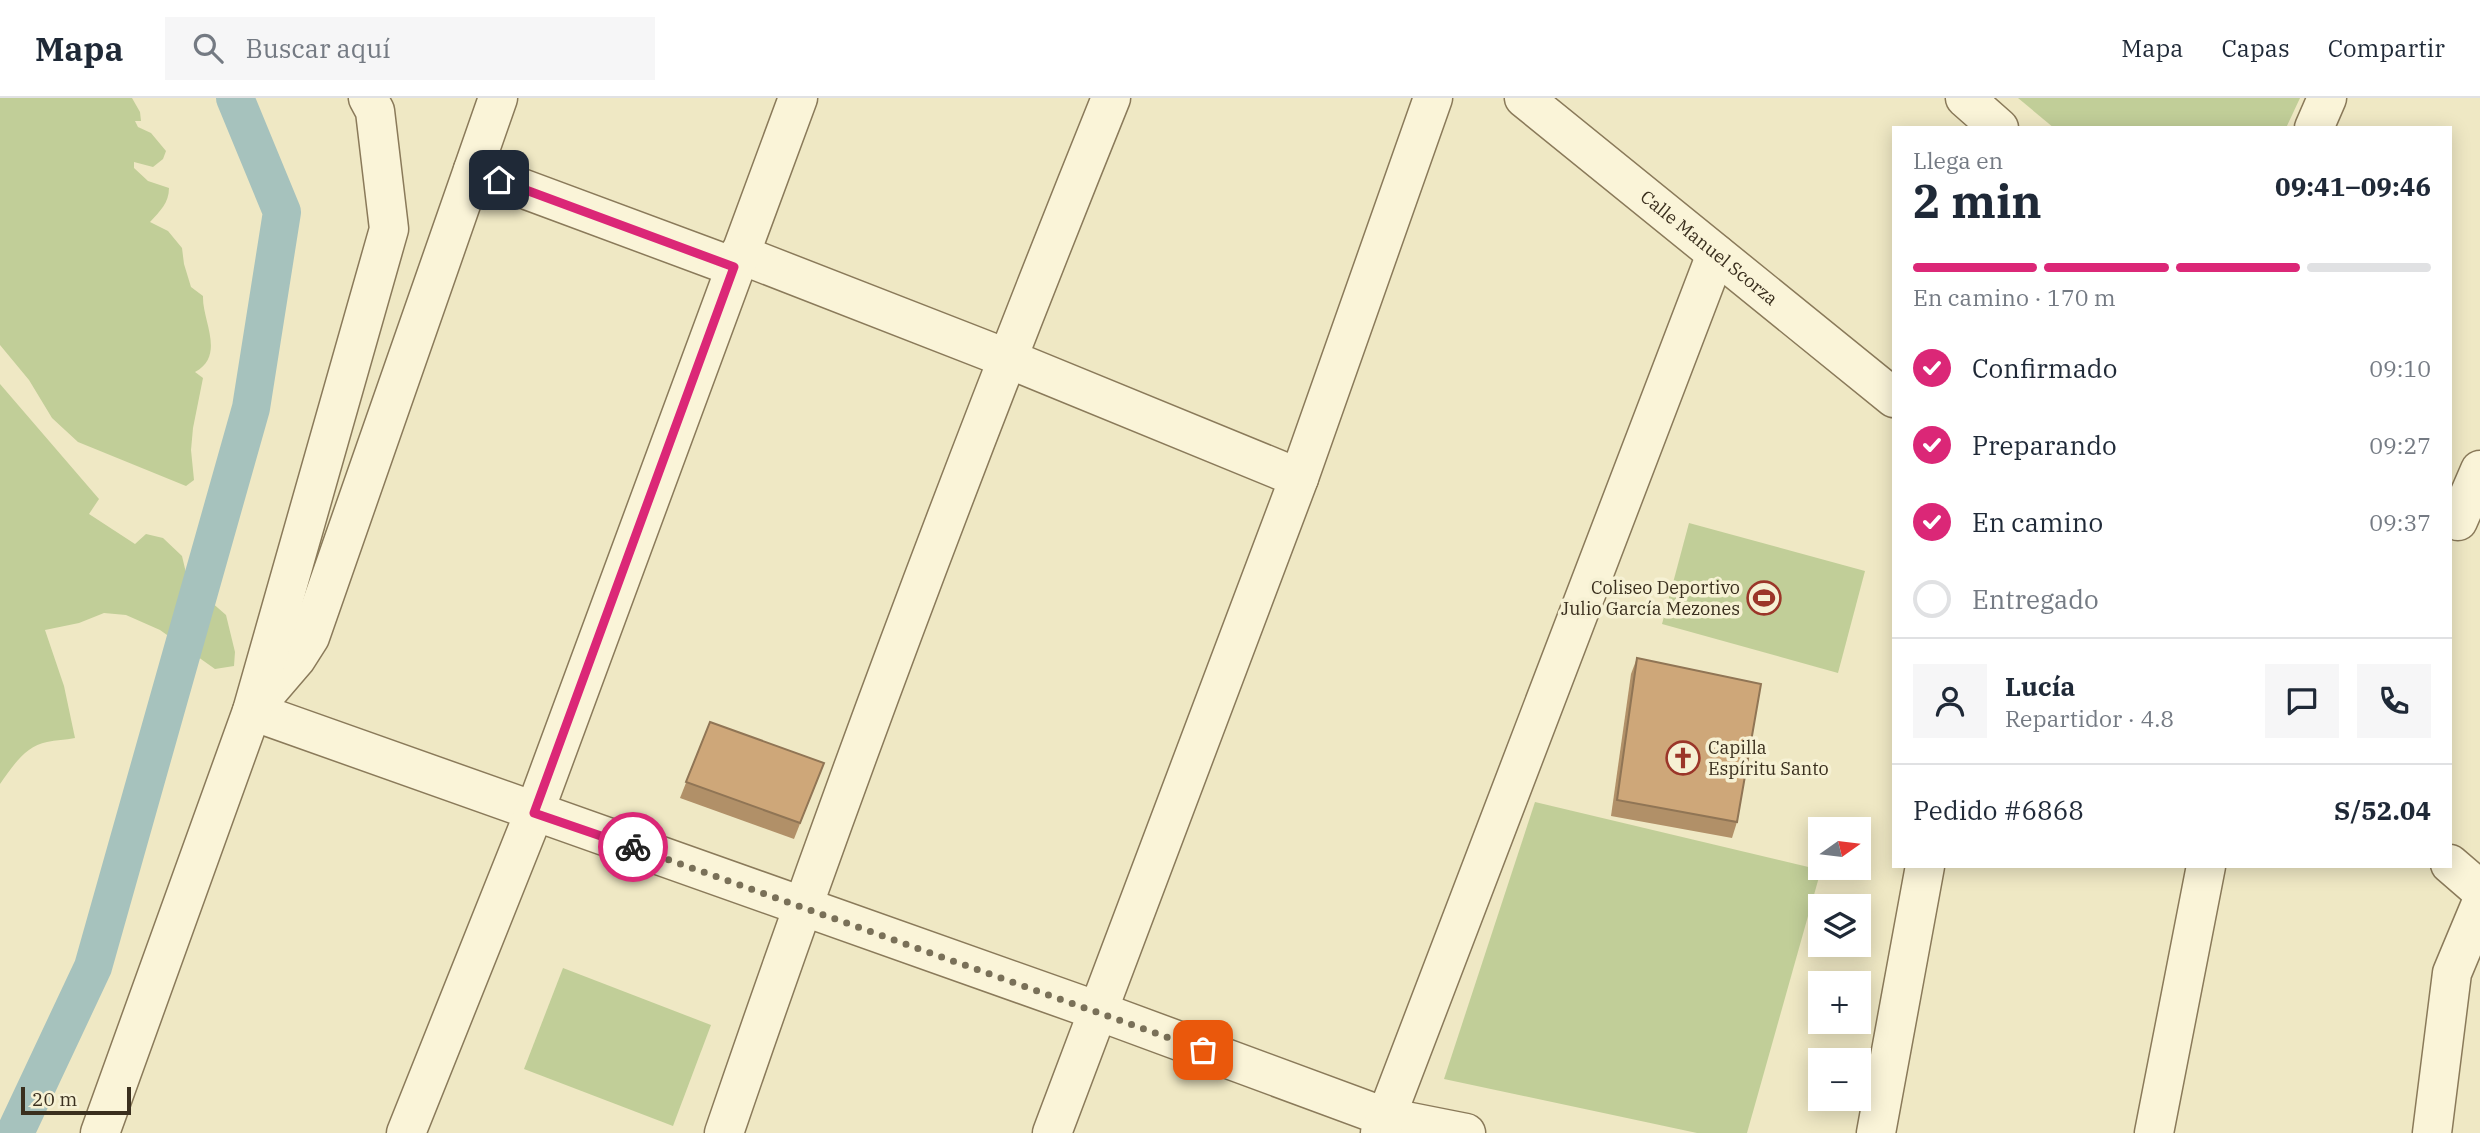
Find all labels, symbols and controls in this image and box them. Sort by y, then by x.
search box [165,17,655,80]
text: Mapa [35,27,123,70]
icon: search [189,29,227,67]
text: Buscar aquí [245,31,391,65]
text: Mapa [2121,32,2183,64]
text: Capas [2221,32,2290,64]
text: Compartir [2328,32,2445,64]
text: Llega en [1913,145,2003,175]
pin [469,150,529,210]
icon: home [480,161,518,199]
text: 09:41–09:46 [2275,169,2431,203]
text: 2 min [1913,171,2042,231]
street label: Calle Manuel Scorza [1636,185,1783,310]
text: En camino · 170 m [1913,282,2116,312]
icon: check [1913,349,1951,387]
text: Confirmado [1972,351,2117,385]
text: 09:10 [2369,353,2431,383]
icon: check [1913,426,1951,464]
text: Preparando [1972,428,2117,462]
text: 09:27 [2369,430,2431,460]
icon: check [1913,503,1951,541]
text: En camino [1972,505,2103,539]
text: 09:37 [2369,507,2431,537]
place label: Coliseo Deportivo Julio García Mezones [1561,576,1740,620]
sports icon: Coliseo Deportivo Julio García Mezones [1745,579,1783,617]
text: Entregado [1972,582,2099,616]
button: person [1913,664,1987,738]
button: chat [2265,664,2339,738]
button: phone [2357,664,2431,738]
text: Lucía [2005,669,2075,703]
text: Repartidor · 4.8 [2005,703,2174,733]
place label: Capilla Espíritu Santo [1708,736,1829,780]
church icon: Capilla Espíritu Santo [1664,739,1702,777]
text: Pedido #6868 [1913,793,2084,827]
text: S/52.04 [2334,793,2431,827]
courier [598,812,668,882]
north arrow [1808,817,1871,880]
map controls [1808,817,1871,1111]
icon: bike [614,828,652,866]
button: layers [1808,894,1871,957]
button: + [1808,971,1871,1034]
pin [1173,1020,1233,1080]
icon: bag [1184,1031,1222,1069]
button: − [1808,1048,1871,1111]
scale bar [21,1084,131,1116]
text: 20 m [32,1087,77,1111]

